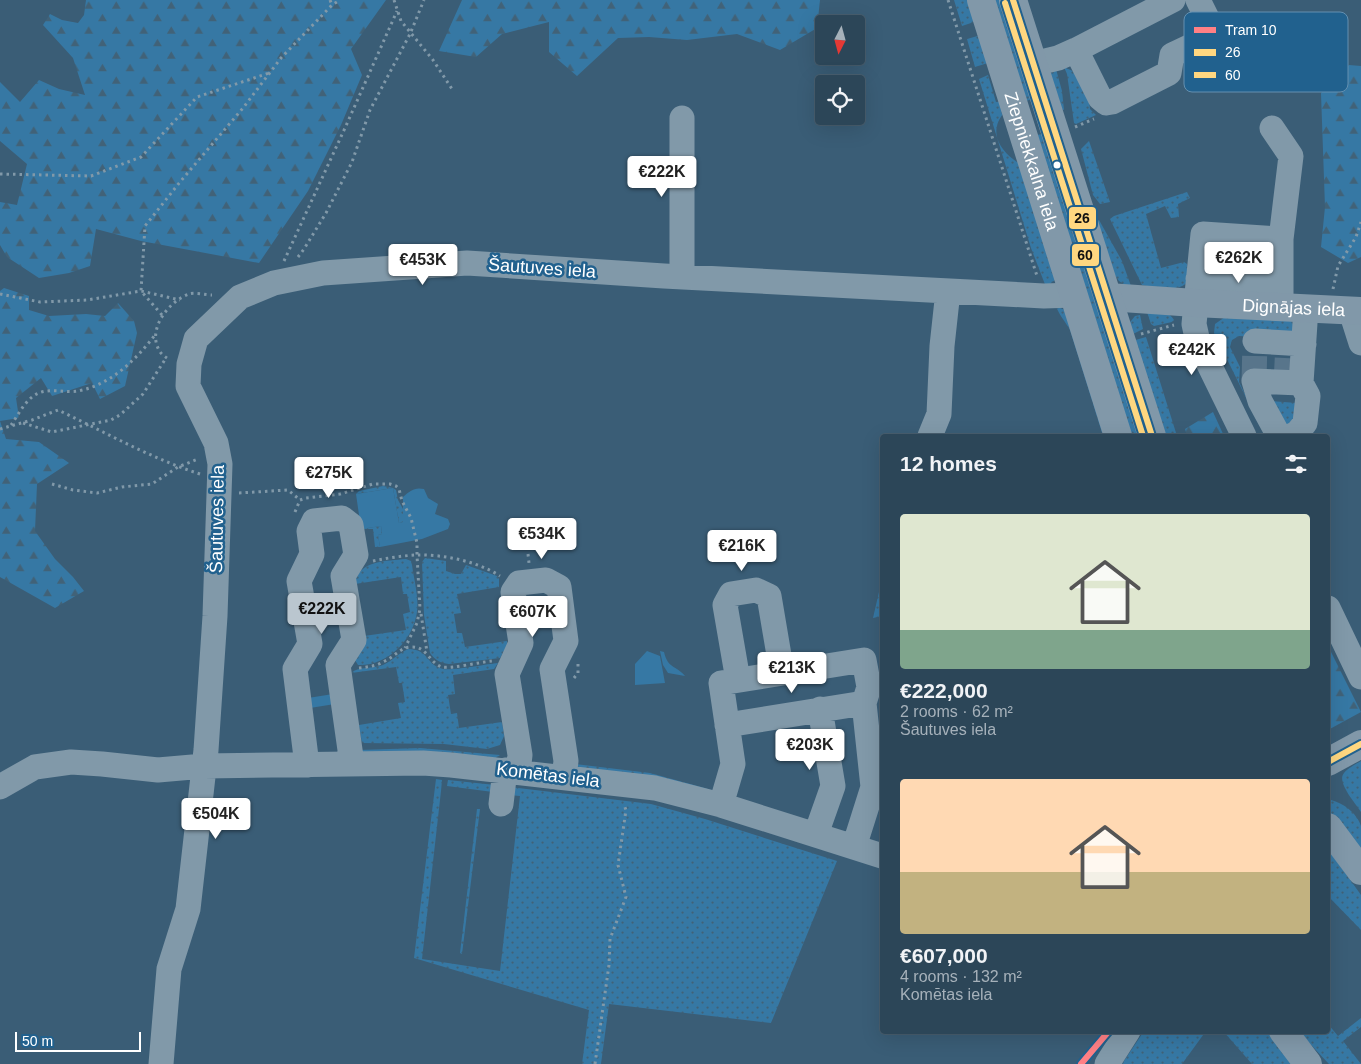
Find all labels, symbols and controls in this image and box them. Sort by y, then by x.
legend [1184,12,1348,92]
north arrow [815,15,865,65]
map controls [815,15,865,125]
text: Tram 10 [1225,22,1277,38]
text: 26 [1225,44,1241,60]
text: 60 [1225,67,1241,83]
button: locate [815,75,865,125]
street label: Ziepniekkalna iela [1001,89,1063,234]
pin: €222K [627,156,697,198]
unlabelled marker [1052,160,1062,170]
text: €222K [638,163,686,180]
line badge: 26 [1068,206,1097,230]
text: 26 [1074,210,1090,226]
pin: €262K [1204,242,1274,284]
line badge: 60 [1071,243,1100,267]
pin: €453K [388,244,458,286]
text: 60 [1077,247,1093,263]
text: €262K [1215,249,1263,266]
text: €453K [399,251,447,268]
street label: Šautuves iela [487,253,598,282]
street label: Dignājas iela [1242,295,1347,320]
pin: €242K [1157,334,1227,376]
text: €242K [1168,341,1216,358]
icon: filters [1282,450,1310,478]
text: 12 homes [900,452,997,475]
pin: €275K [294,456,364,499]
street label: Šautuves iela [205,464,228,573]
text: €275K [305,464,353,481]
pin: €534K [507,518,577,560]
text: €534K [518,525,566,542]
pin: €216K [707,530,777,572]
text: €216K [718,537,766,554]
icon: home [1060,547,1150,637]
pin: €222K [287,592,357,635]
pin: €607K [498,596,568,638]
text: €222K [298,600,346,617]
text: €607K [509,603,557,620]
pin: €213K [757,652,827,694]
text: €213K [768,659,816,676]
text: €222,000 [900,679,988,702]
text: 2 rooms · 62 m² [900,703,1013,720]
text: Šautuves iela [900,721,996,738]
pin: €203K [775,728,845,771]
text: €203K [786,736,834,753]
street label: Komētas iela [495,759,602,791]
pin: €504K [181,798,251,840]
text: €504K [192,805,240,822]
icon: home [1060,812,1150,902]
text: €607,000 [900,944,988,967]
text: 4 rooms · 132 m² [900,968,1022,985]
text: Komētas iela [900,986,993,1003]
scale bar [15,1029,141,1052]
text: 50 m [22,1033,53,1049]

